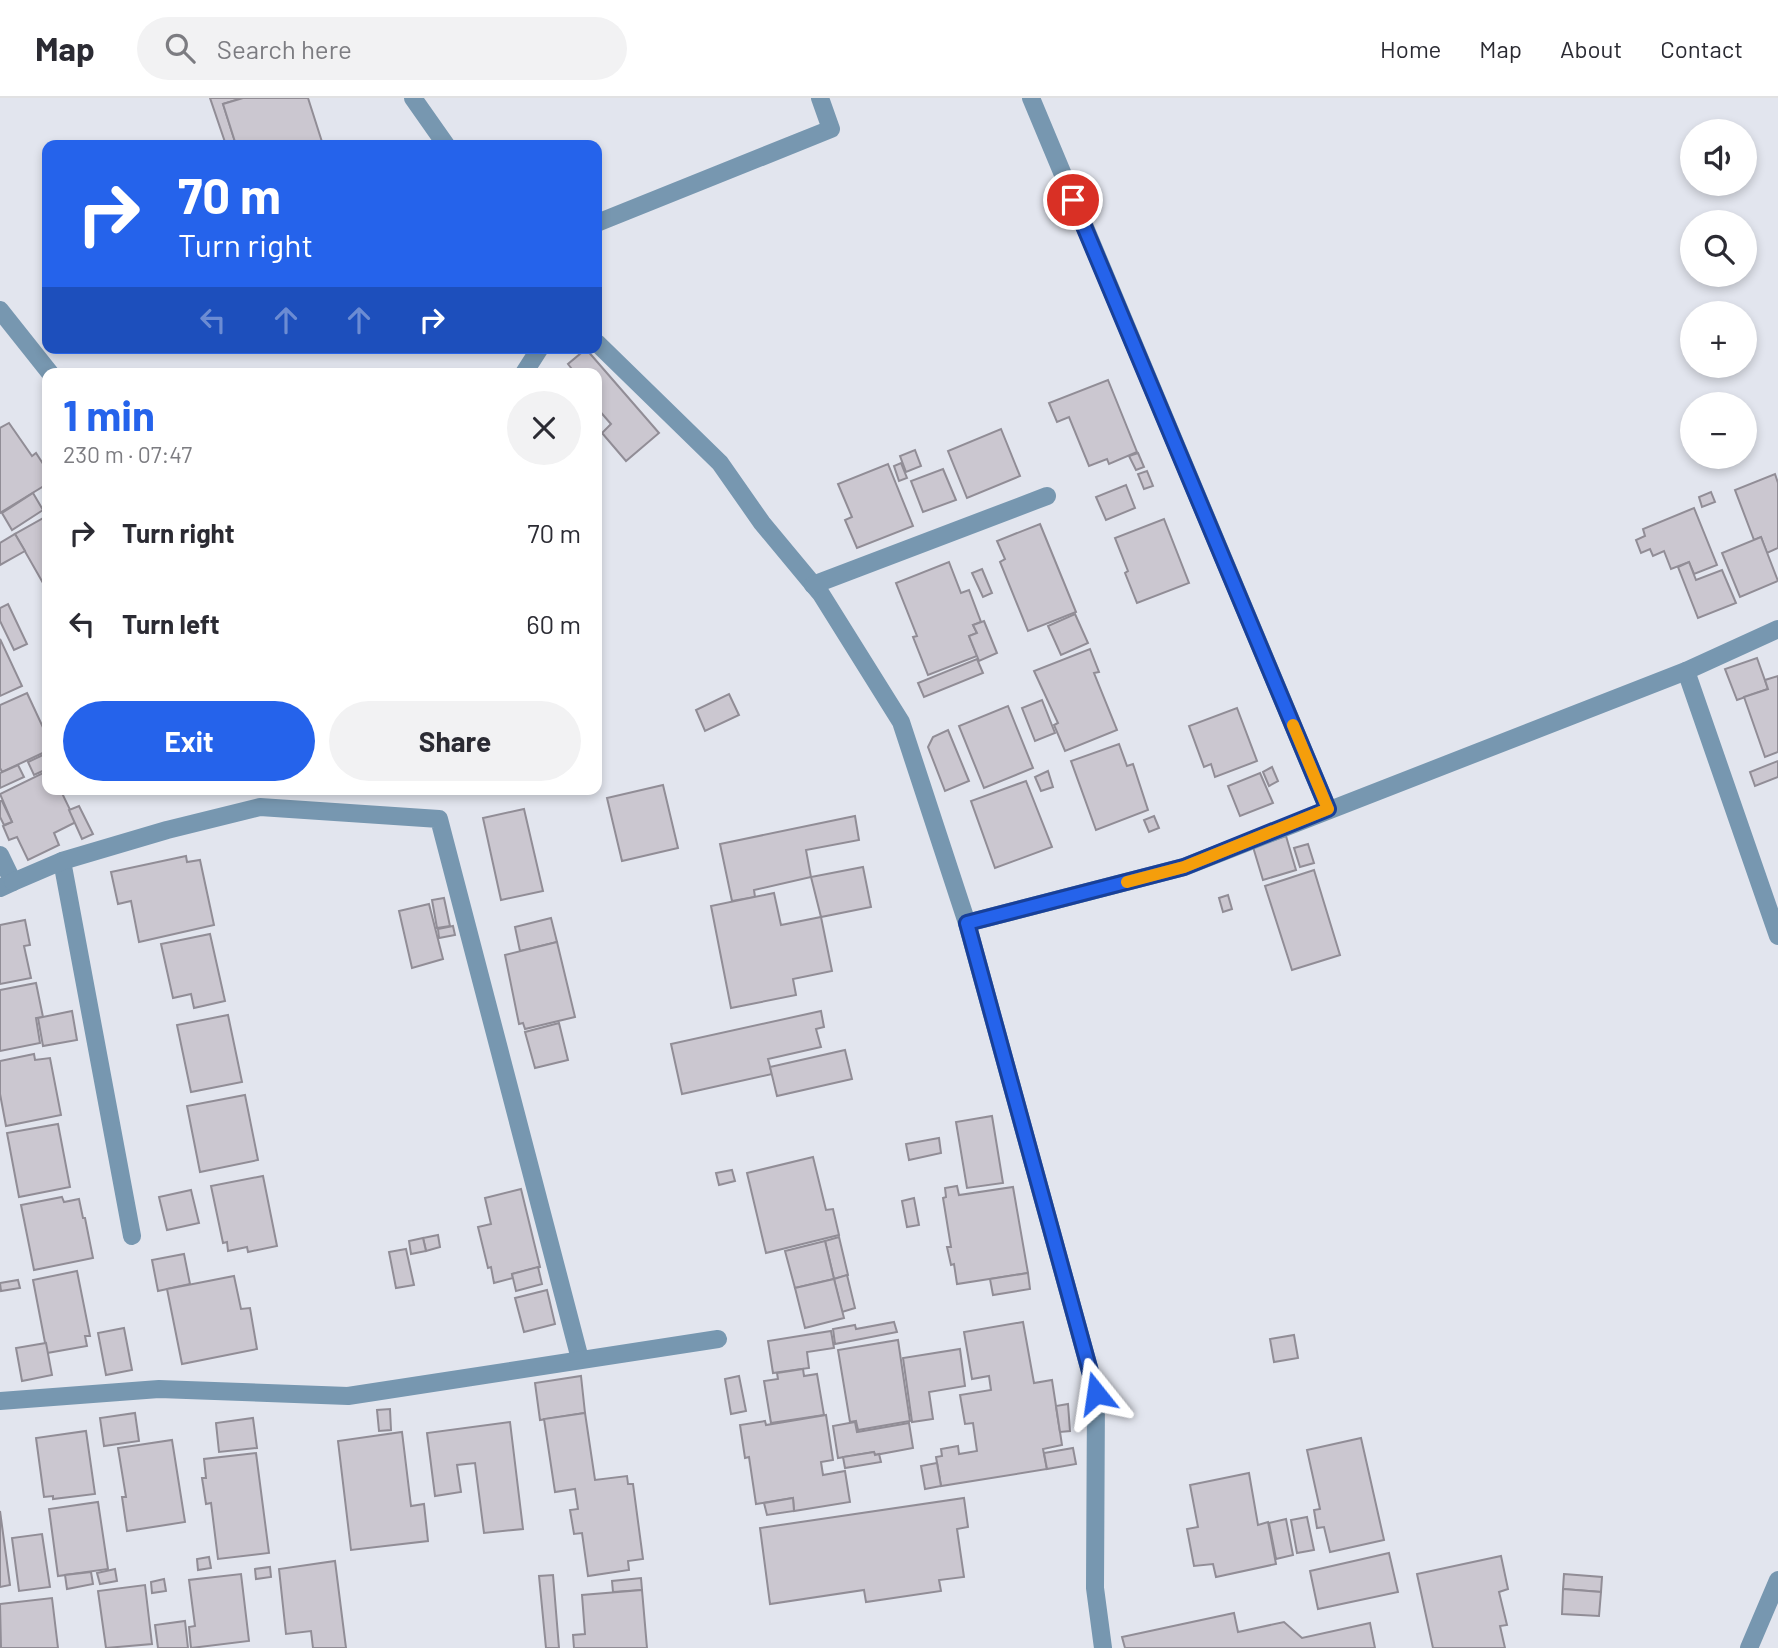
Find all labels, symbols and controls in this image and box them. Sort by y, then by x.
search box [137,17,627,80]
text: Map [35,28,95,68]
icon: search [161,29,199,67]
text: Search here [217,33,352,64]
text: Home [1380,34,1441,63]
text: Map [1479,34,1522,63]
text: About [1560,34,1622,63]
text: Contact [1660,34,1743,63]
map controls [1680,119,1757,469]
button: sound [1680,119,1757,196]
text: 70 m [178,165,281,224]
icon: right [63,168,154,259]
pin [1043,170,1103,230]
icon: arrive [1054,181,1092,219]
button: search [1680,210,1757,287]
text: Turn right [178,225,313,263]
icon: left [194,301,232,339]
icon: ahead [267,301,305,339]
icon: ahead [340,301,378,339]
icon: right [413,301,451,339]
button: + [1680,301,1757,378]
text: 1 min [63,389,155,439]
button: close [507,391,581,465]
button: − [1680,392,1757,469]
text: 230 m · 07:47 [63,440,192,468]
icon: right [63,514,101,552]
text: Turn right [122,517,235,548]
text: 70 m [527,517,581,548]
icon: left [63,605,101,643]
text: Turn left [122,608,220,639]
text: 60 m [526,608,581,639]
button: Exit [63,701,315,781]
button: Share [329,701,581,781]
position arrow [1059,1356,1133,1430]

